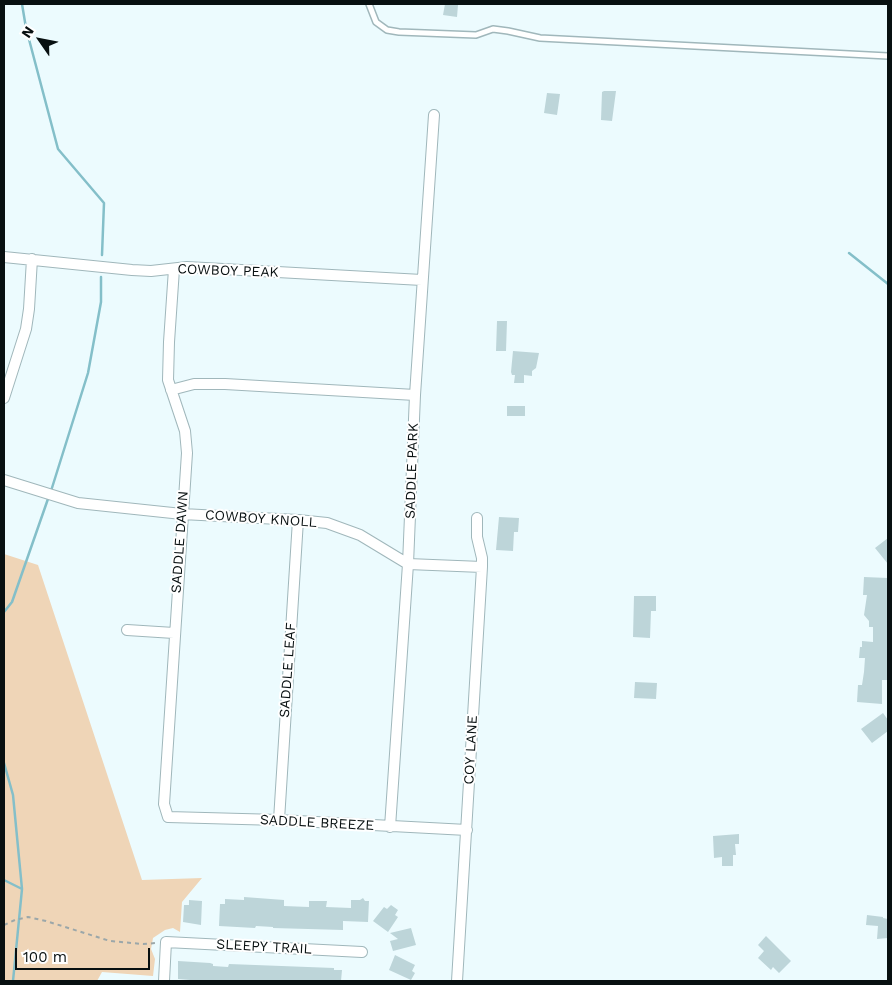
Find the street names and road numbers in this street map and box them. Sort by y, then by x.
street label: COWBOY PEAK [177,261,279,281]
street label: SADDLE PARK [402,423,422,519]
street label: SADDLE DAWN [168,490,192,594]
street label: COWBOY KNOLL [204,507,318,531]
street label: SADDLE LEAF [276,622,300,718]
street label: COY LANE [461,715,481,785]
street label: SADDLE BREEZE [259,812,375,834]
street label: SLEEPY TRAIL [216,936,312,958]

